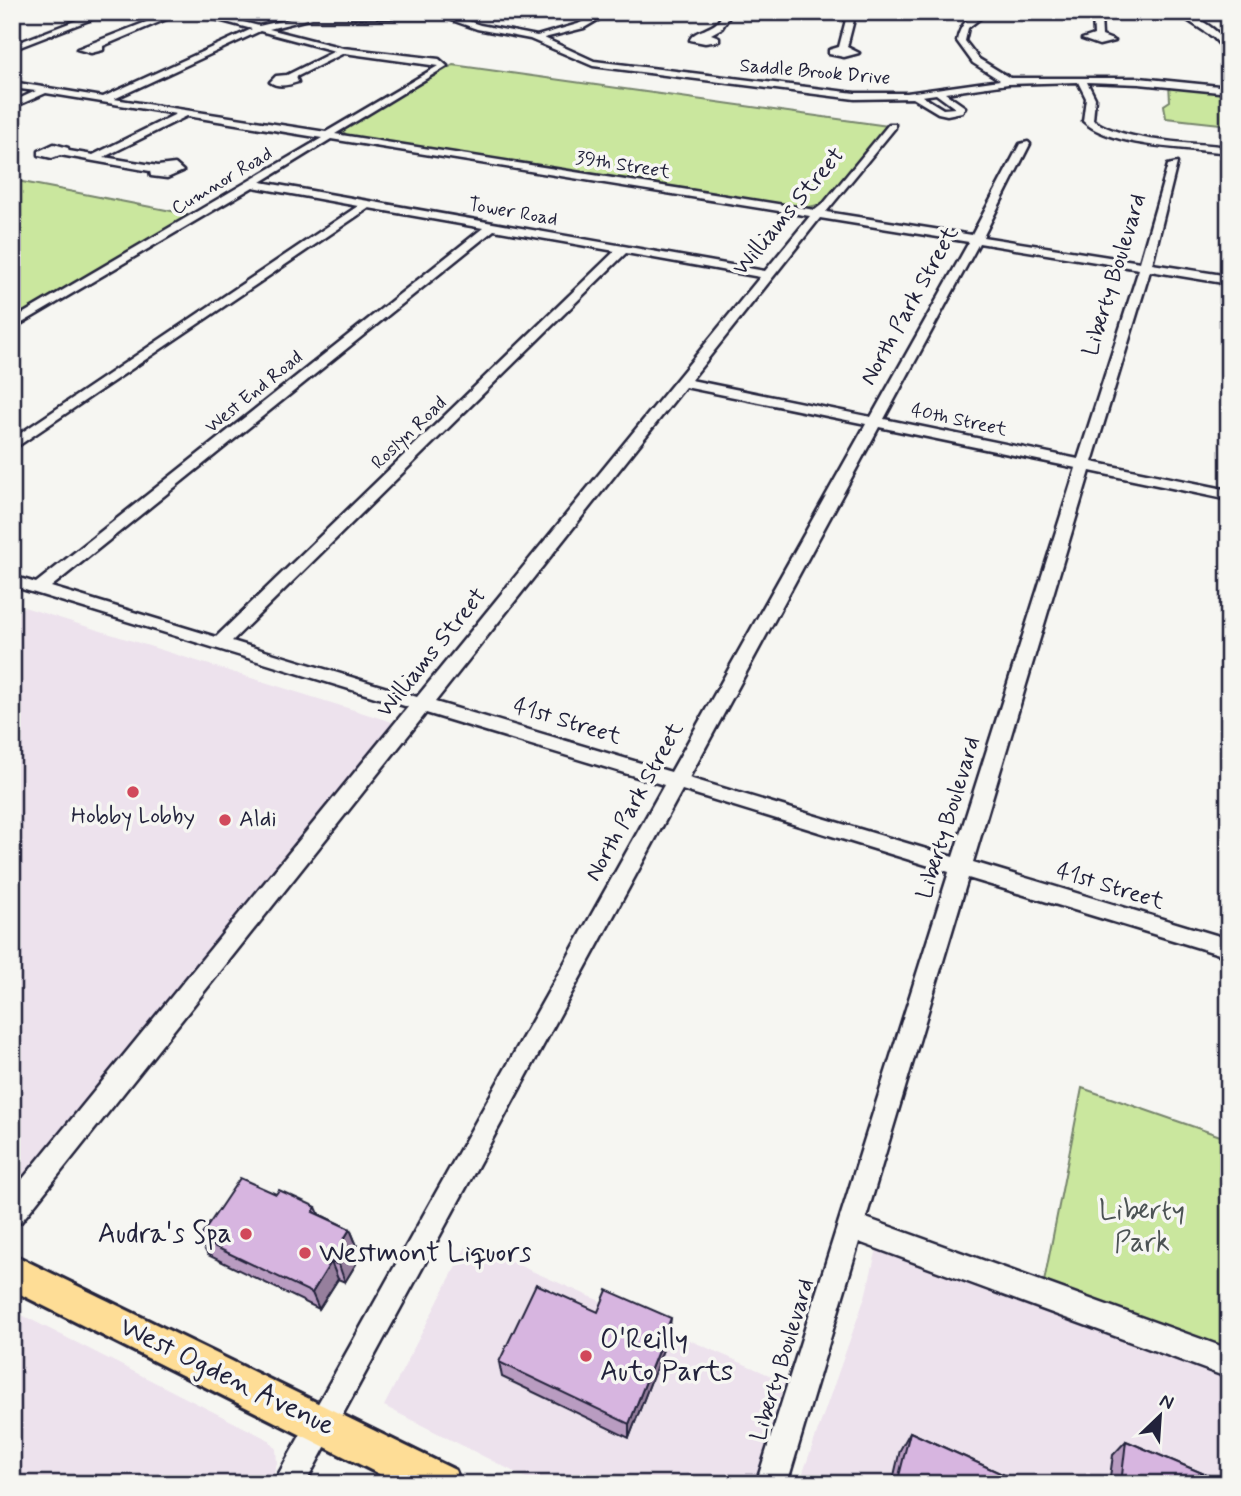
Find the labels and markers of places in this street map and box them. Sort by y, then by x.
marker: Hobby Lobby [125,784,141,800]
place label: Hobby Lobby [71,802,195,832]
place label: Aldi [239,805,277,835]
marker: Aldi [217,812,233,828]
place label: Audra's Spa [98,1216,232,1253]
marker: Audra's Spa [238,1226,254,1242]
place label: Westmont Liquors [319,1235,532,1272]
marker: Westmont Liquors [297,1245,313,1261]
place label: O'Reilly Auto Parts [600,1322,733,1391]
marker: O'Reilly Auto Parts [578,1348,594,1364]

